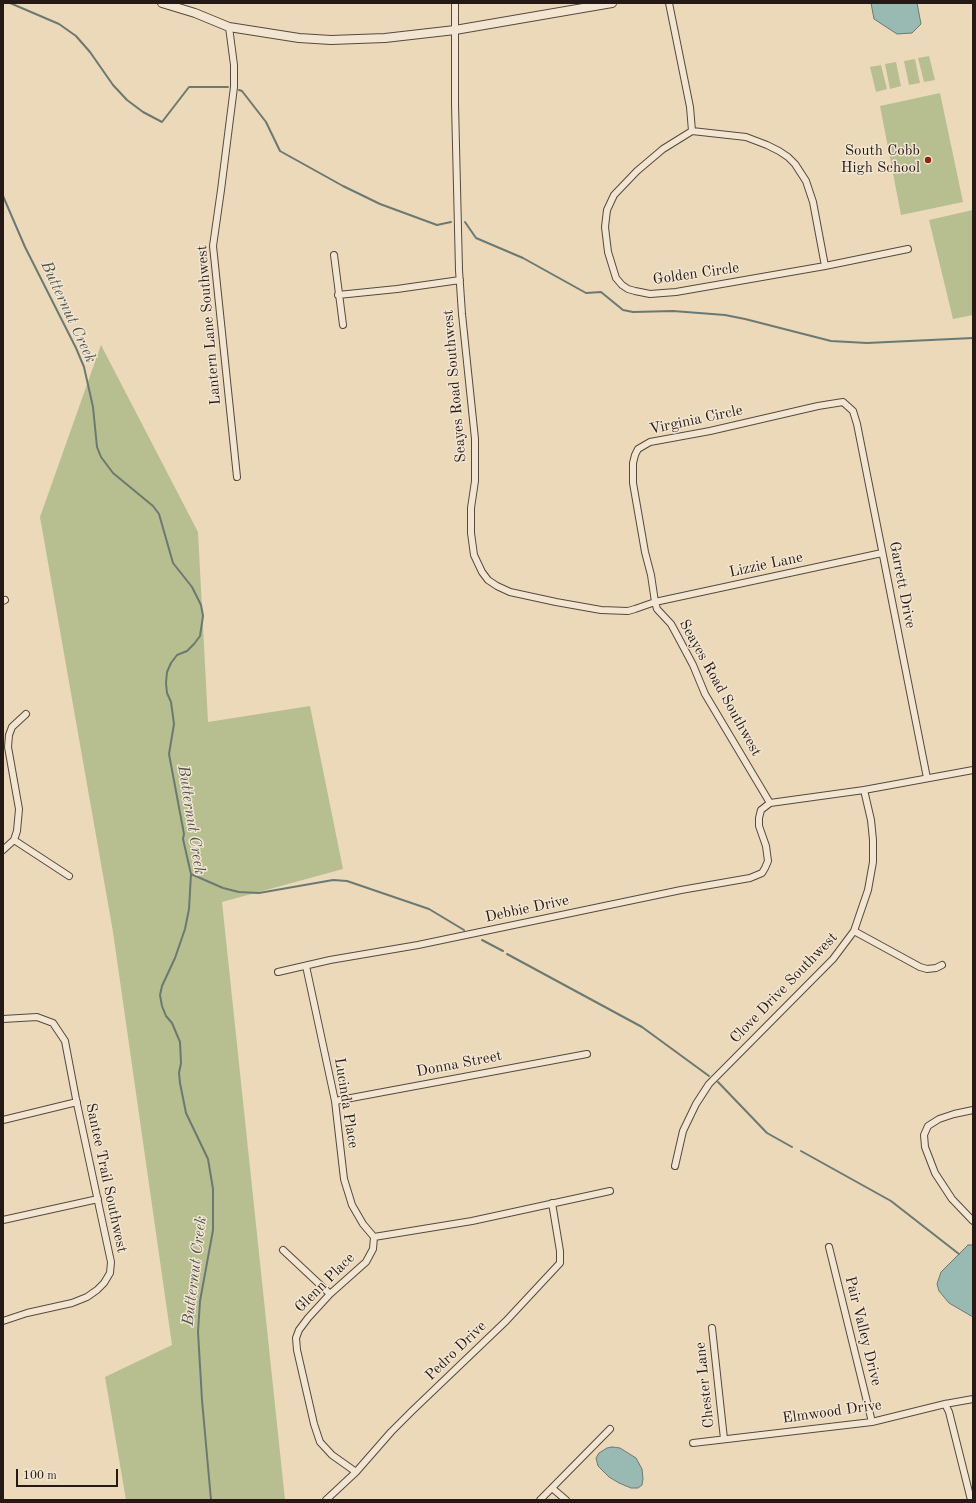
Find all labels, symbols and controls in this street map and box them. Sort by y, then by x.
place label: South Cobb High School [841,142,920,177]
marker: South Cobb High School [923,155,933,165]
street label: Lantern Lane Southwest [193,244,225,406]
water label: Butternut Creek [36,258,100,366]
street label: Golden Circle [652,259,740,289]
street label: Seayes Road Southwest [439,309,471,463]
street label: Virginia Circle [648,401,744,439]
street label: Garrett Drive [885,540,919,630]
street label: Lizzie Lane [727,548,805,582]
street label: Seayes Road Southwest [675,616,765,760]
water label: Butternut Creek [173,764,209,876]
street label: Debbie Drive [483,891,571,927]
street label: Clove Drive Southwest [726,929,842,1047]
street label: Donna Street [415,1047,503,1081]
street label: Lucinda Place [330,1057,362,1149]
street label: Santee Trail Southwest [81,1102,131,1254]
water label: Butternut Creek [179,1215,211,1327]
street label: Glenn Place [291,1249,359,1317]
street label: Pair Valley Drive [841,1274,885,1388]
street label: Pedro Drive [422,1317,490,1385]
street label: Chester Lane [692,1341,718,1429]
street label: Elmwood Drive [781,1396,883,1428]
scale bar [18,1461,120,1487]
text: 100 m [23,1470,57,1482]

